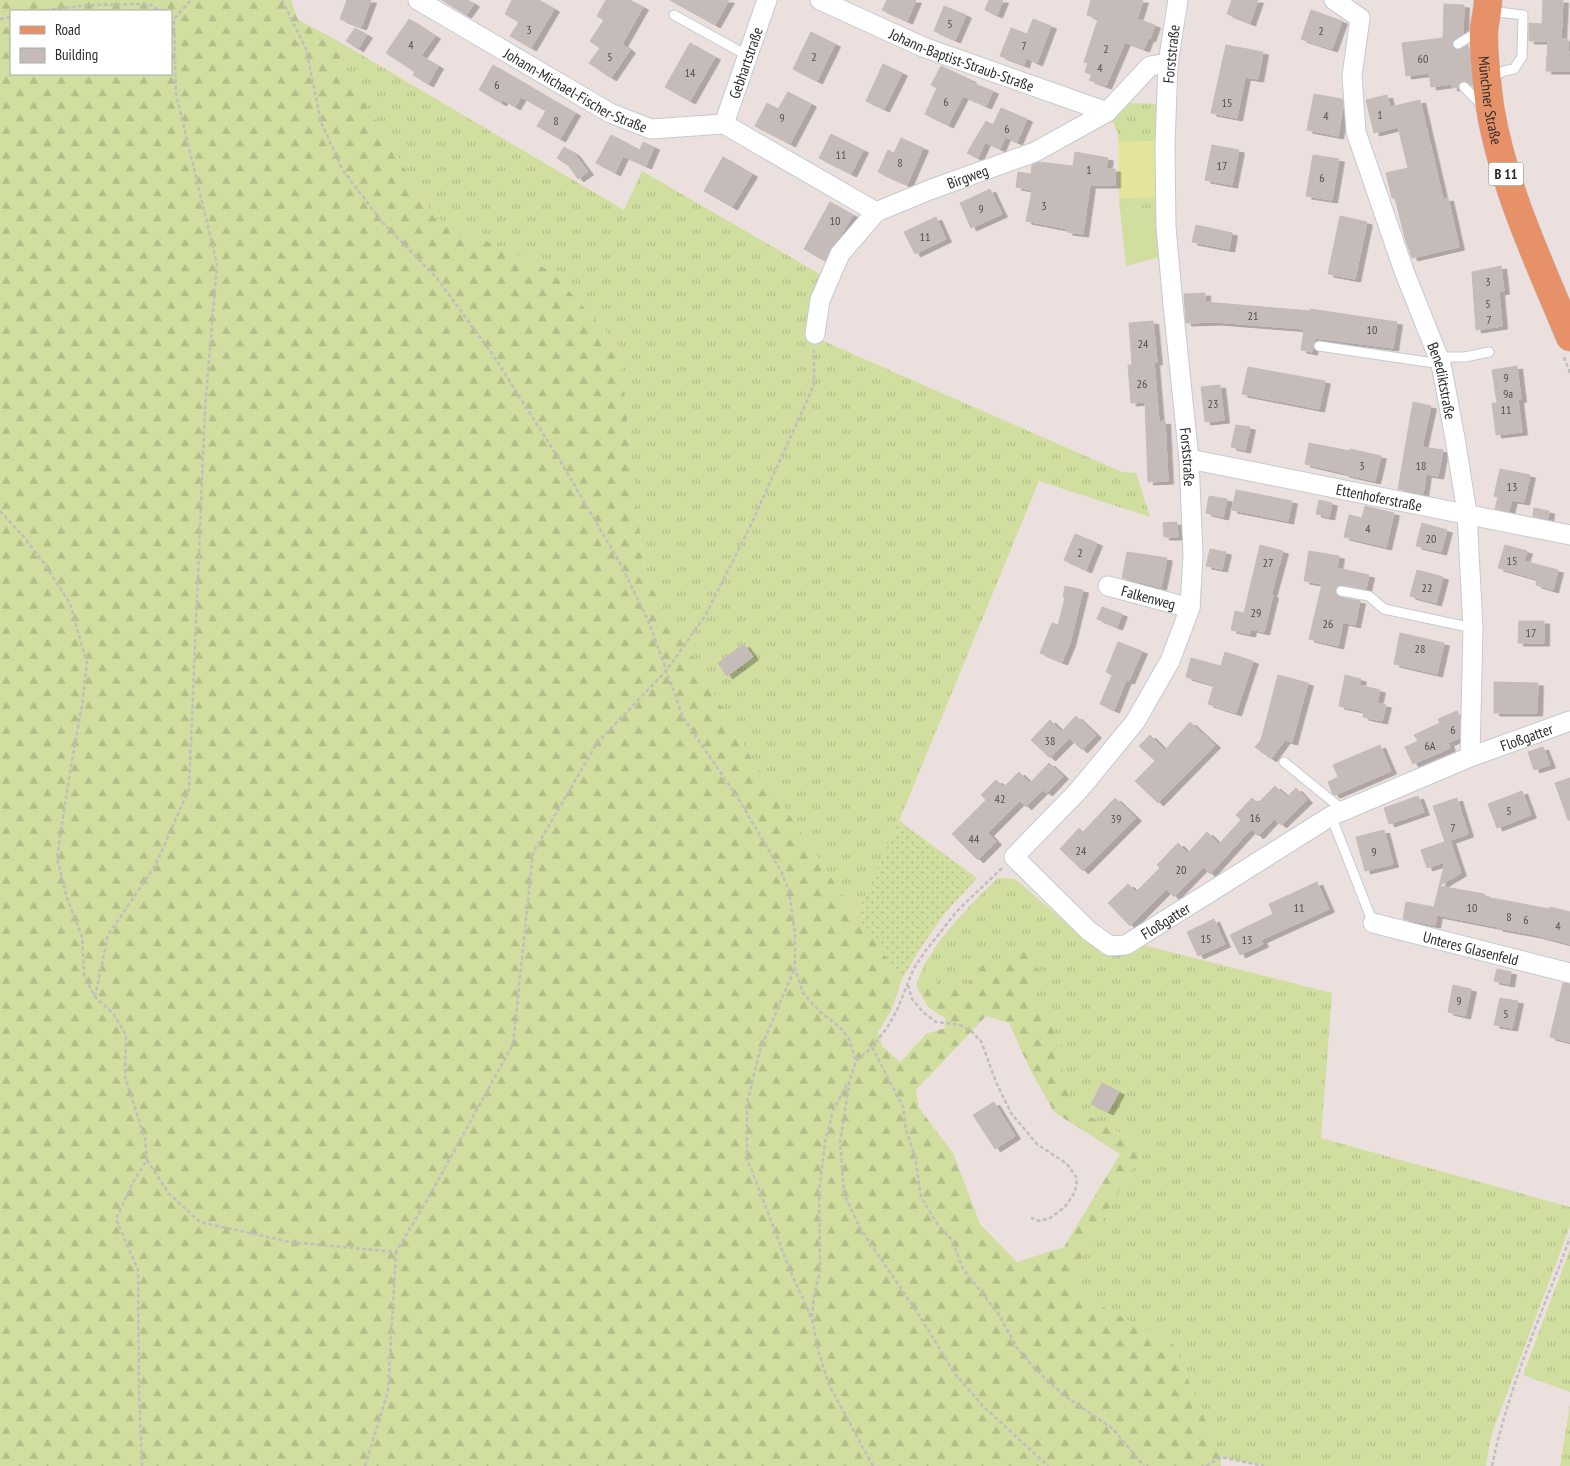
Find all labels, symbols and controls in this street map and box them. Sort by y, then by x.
legend [10,10,172,75]
house number: 5 [947,16,953,31]
text: Road [55,20,81,39]
house number: 3 [526,22,532,37]
street label: Johann-Baptist-Straub-Straße [886,23,1037,95]
house number: 2 [1318,23,1324,38]
street label: Gebhartstraße [724,24,766,101]
street label: Forststraße [1158,24,1184,84]
house number: 4 [408,37,414,52]
house number: 7 [1021,38,1027,53]
house number: 2 [1103,41,1109,56]
street label: Johann-Michael-Fischer-Straße [500,43,650,136]
text: Building [55,45,98,64]
house number: 5 [607,49,613,64]
house number: 2 [811,49,817,64]
house number: 60 [1418,51,1428,66]
street label: Münchner Straße [1475,55,1507,146]
house number: 4 [1097,60,1103,75]
house number: 14 [685,65,696,80]
house number: 6 [494,77,500,92]
house number: 6 [943,94,949,109]
house number: 15 [1222,95,1232,110]
house number: 1 [1377,107,1383,122]
house number: 4 [1323,108,1329,123]
house number: 9 [779,110,785,125]
house number: 8 [553,113,559,128]
house number: 6 [1004,121,1010,136]
house number: 11 [836,147,846,162]
house number: 8 [897,155,903,170]
house number: 17 [1217,158,1227,173]
street label: Birgweg [944,160,990,192]
house number: 1 [1086,162,1092,177]
road number: B 11 [1488,162,1524,185]
house number: 6 [1319,170,1325,185]
house number: 3 [1041,198,1047,213]
house number: 9 [978,201,984,216]
house number: 10 [830,213,840,228]
house number: 11 [920,229,930,244]
house number: 3 [1485,274,1491,289]
house number: 5 [1485,296,1491,311]
house number: 21 [1248,308,1258,323]
house number: 7 [1486,312,1492,327]
house number: 10 [1367,322,1377,337]
house number: 24 [1138,336,1149,351]
street label: Benediktstraße [1424,339,1461,421]
house number: 9 [1503,370,1509,385]
house number: 26 [1137,376,1147,391]
house number: 9a [1503,386,1513,401]
house number: 23 [1208,396,1218,411]
house number: 11 [1501,402,1511,417]
street label: Forststraße [1176,427,1200,487]
house number: 3 [1359,458,1365,473]
house number: 18 [1416,458,1426,473]
street label: Ettenhoferstraße [1335,479,1424,515]
house number: 13 [1507,479,1517,494]
house number: 4 [1365,521,1371,536]
house number: 20 [1426,531,1436,546]
house number: 2 [1077,545,1083,560]
house number: 15 [1507,553,1517,568]
house number: 27 [1263,555,1273,570]
house number: 22 [1422,580,1432,595]
street label: Falkenweg [1119,581,1178,613]
house number: 29 [1251,605,1261,620]
house number: 26 [1323,616,1333,631]
house number: 17 [1526,625,1536,640]
house number: 28 [1415,641,1425,656]
street label: Floßgatter [1498,718,1556,755]
house number: 6 [1450,722,1456,737]
house number: 38 [1045,733,1055,748]
house number: 6A [1424,738,1436,753]
house number: 42 [995,791,1005,806]
house number: 5 [1506,803,1512,818]
house number: 16 [1250,810,1260,825]
house number: 39 [1111,811,1121,826]
house number: 7 [1450,820,1456,835]
house number: 44 [969,831,980,846]
house number: 24 [1076,843,1087,858]
house number: 9 [1371,844,1377,859]
house number: 20 [1176,862,1186,877]
street label: Floßgatter [1137,897,1194,943]
house number: 11 [1294,900,1304,915]
house number: 10 [1467,900,1477,915]
house number: 8 [1506,909,1512,924]
house number: 6 [1523,912,1529,927]
house number: 4 [1555,918,1561,933]
street label: Unteres Glasenfeld [1421,927,1521,969]
house number: 15 [1201,931,1211,946]
house number: 13 [1242,932,1252,947]
house number: 9 [1456,993,1462,1008]
house number: 5 [1503,1006,1509,1021]

